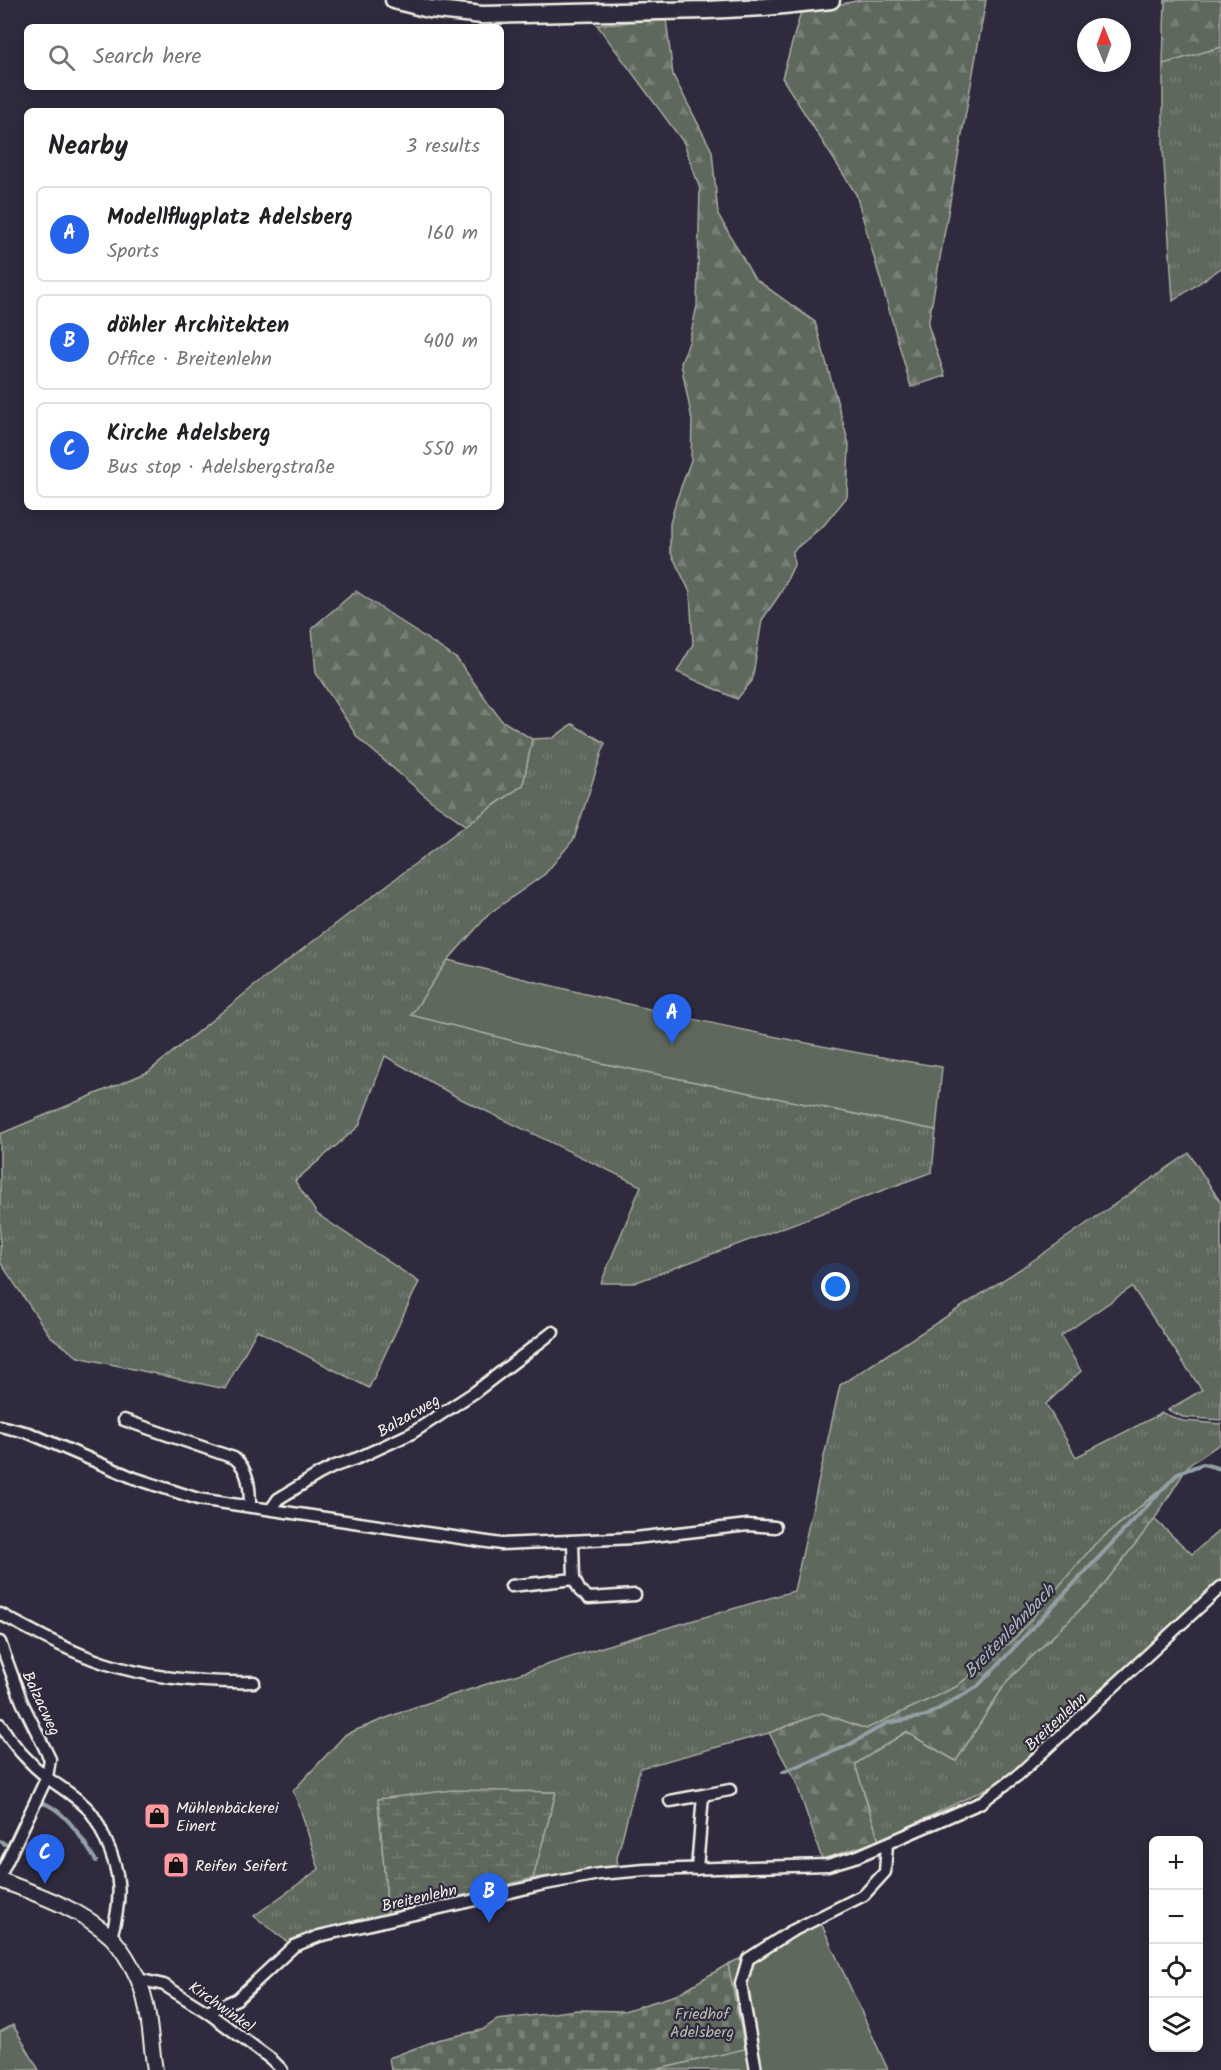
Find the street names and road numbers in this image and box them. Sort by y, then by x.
street label: Balzacweg [373,1388,445,1444]
street label: Balzacweg [15,1667,67,1740]
street label: Breitenlehn [1019,1687,1093,1757]
street label: Breitenlehn [379,1878,459,1919]
street label: Kirchwinkel [183,1975,259,2039]

